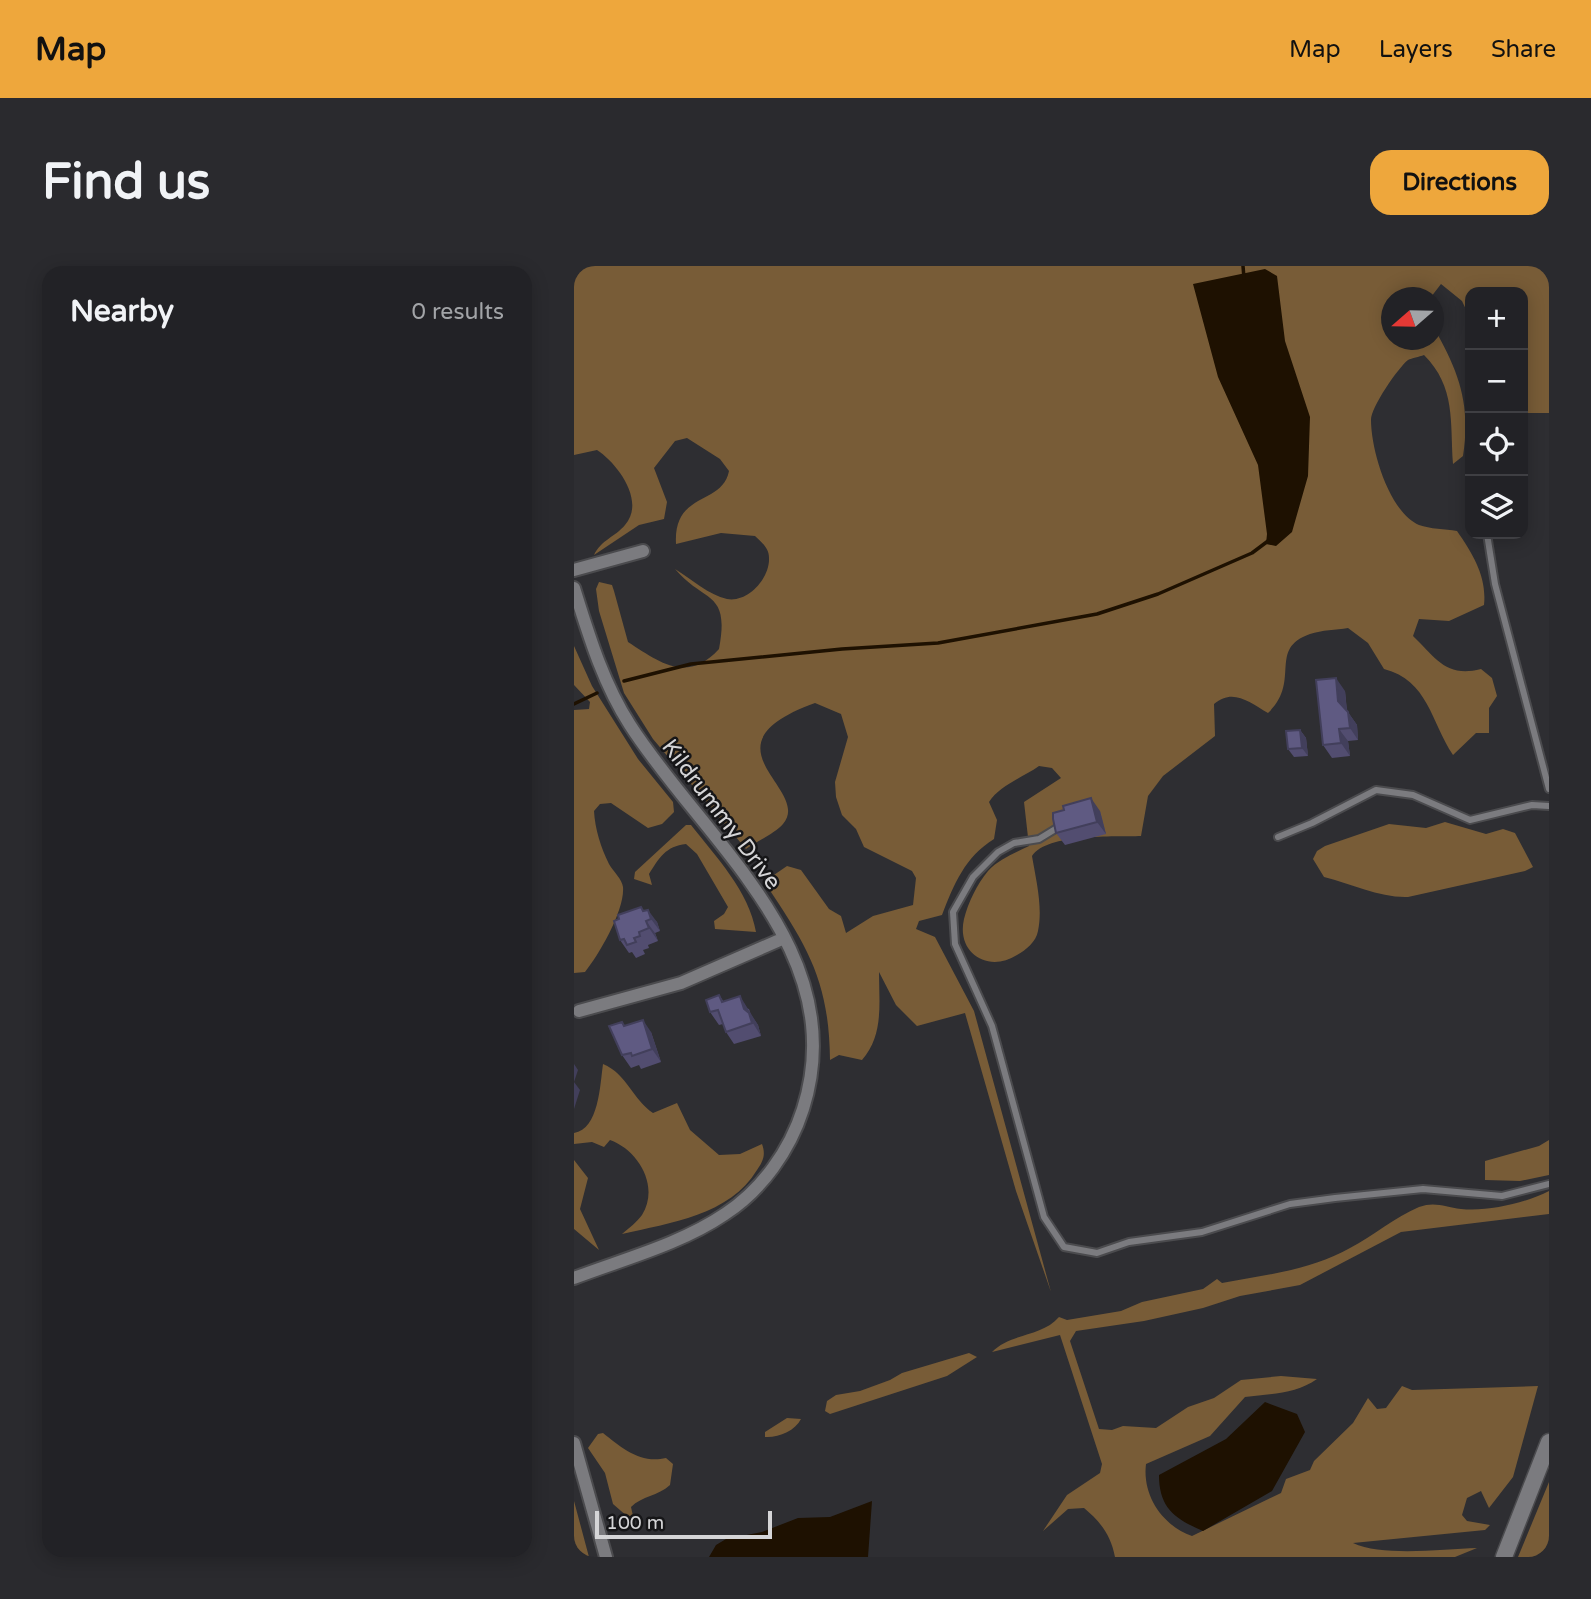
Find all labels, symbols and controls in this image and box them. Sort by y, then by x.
text: Map [35,30,106,69]
text: Map [1289,35,1341,64]
text: Layers [1379,35,1453,64]
text: Share [1491,35,1556,64]
button: Directions [1370,150,1549,215]
text: Find us [42,153,210,212]
north arrow [1381,287,1444,350]
map controls [1465,287,1528,539]
button: + [1465,287,1528,350]
text: Nearby [70,293,174,330]
text: 0 results [411,298,504,326]
button: − [1465,350,1528,413]
button: locate [1465,413,1528,476]
button: layers [1465,476,1528,539]
street label: Kildrummy Drive [655,734,787,895]
scale bar [595,1508,772,1540]
text: 100 m [606,1512,664,1534]

